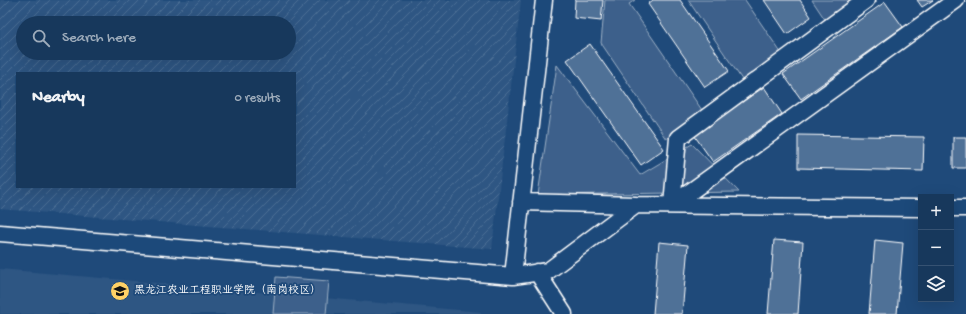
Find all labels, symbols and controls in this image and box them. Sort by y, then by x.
search box [16,16,296,60]
icon: search [30,27,52,49]
text: Search here [62,29,136,47]
text: Nearby [32,88,85,108]
text: 0 results [234,91,280,106]
map controls [918,194,954,302]
button: + [918,194,954,230]
button: − [918,230,954,266]
button: layers [918,266,954,302]
school or university icon: 黑龙江农业工程职业学院（南岗校区） [109,280,131,302]
place label: 黑龙江农业工程职业学院（南岗校区） [134,283,321,297]

